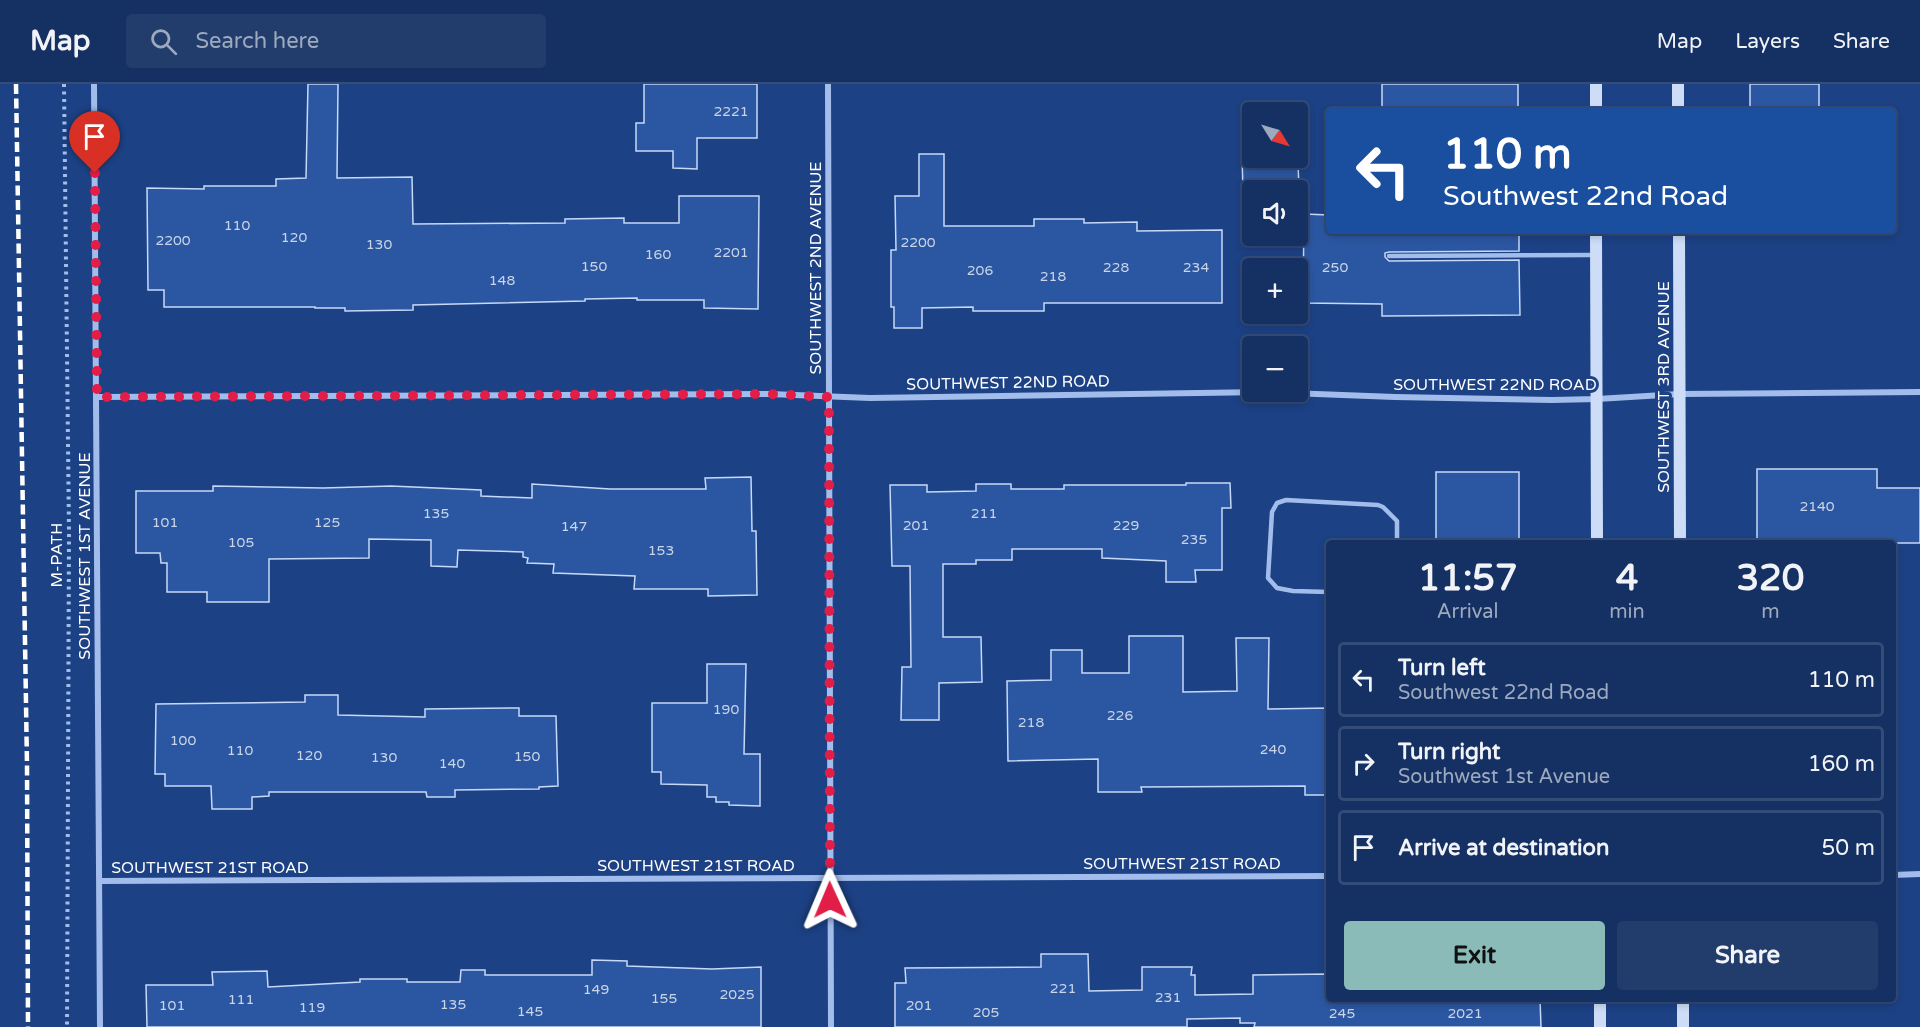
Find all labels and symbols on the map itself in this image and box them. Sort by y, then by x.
north arrow [1242,102,1308,168]
house number: 2221 [713,103,749,120]
pin [69,111,120,173]
street label: SOUTHWEST 2ND AVENUE [806,161,826,375]
house number: 110 [224,217,250,234]
house number: 120 [281,229,307,246]
house number: 2200 [155,232,191,249]
house number: 2200 [900,234,936,251]
house number: 130 [366,236,392,253]
house number: 2201 [713,244,749,261]
house number: 160 [645,246,671,263]
house number: 150 [581,258,607,275]
house number: 228 [1103,259,1129,276]
house number: 234 [1183,259,1209,276]
house number: 250 [1322,259,1348,276]
house number: 206 [967,262,993,279]
house number: 218 [1040,268,1066,285]
house number: 148 [489,272,515,289]
street label: SOUTHWEST 3RD AVENUE [1654,281,1674,493]
street label: SOUTHWEST 22ND ROAD [906,371,1110,395]
street label: SOUTHWEST 22ND ROAD [1393,375,1597,395]
street label: SOUTHWEST 1ST AVENUE [75,452,95,660]
house number: 2140 [1799,498,1835,515]
house number: 135 [423,505,449,522]
house number: 211 [971,505,997,522]
house number: 101 [152,514,178,531]
house number: 125 [314,514,340,531]
house number: 201 [903,517,929,534]
house number: 229 [1113,517,1139,534]
house number: 147 [561,518,587,535]
street label: M-PATH [47,523,67,587]
house number: 235 [1181,531,1207,548]
house number: 105 [228,534,254,551]
house number: 153 [648,542,674,559]
house number: 190 [713,701,739,718]
house number: 226 [1107,707,1133,724]
house number: 218 [1018,714,1044,731]
house number: 100 [170,732,196,749]
house number: 240 [1260,741,1286,758]
house number: 110 [227,742,253,759]
house number: 120 [296,747,322,764]
house number: 150 [514,748,540,765]
house number: 130 [371,749,397,766]
house number: 140 [439,755,465,772]
street label: SOUTHWEST 21ST ROAD [1083,854,1281,874]
street label: SOUTHWEST 21ST ROAD [597,856,795,876]
street label: SOUTHWEST 21ST ROAD [111,858,309,878]
position arrow [798,868,862,932]
house number: 221 [1050,980,1076,997]
house number: 149 [583,981,609,998]
house number: 2025 [719,986,755,1003]
house number: 231 [1155,989,1181,1006]
house number: 155 [651,990,677,1007]
house number: 111 [228,991,254,1008]
house number: 135 [440,996,466,1013]
house number: 101 [159,997,185,1014]
house number: 201 [906,997,932,1014]
house number: 119 [299,999,325,1016]
house number: 145 [517,1003,543,1020]
house number: 205 [973,1004,999,1021]
house number: 245 [1329,1005,1355,1022]
house number: 2021 [1447,1005,1483,1022]

